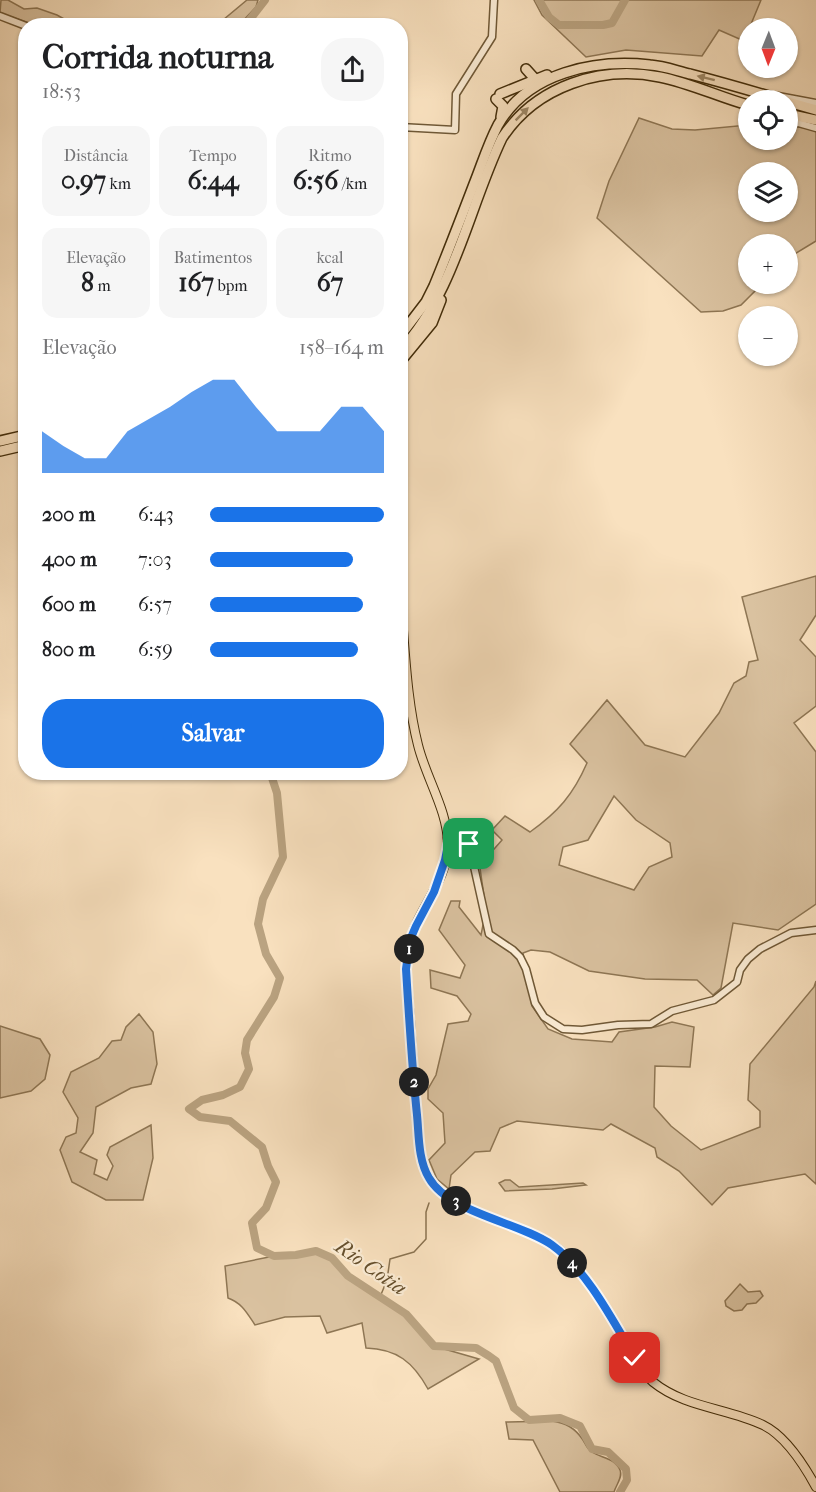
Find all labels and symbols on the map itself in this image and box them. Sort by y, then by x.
north arrow [738,18,798,78]
one-way arrow [697,73,715,83]
one-way arrow [514,108,528,122]
pin [443,818,494,869]
pin: 1 [394,934,424,964]
pin: 2 [399,1067,429,1097]
pin: 3 [441,1186,471,1216]
water label: Rio Cotia [329,1233,411,1300]
pin: 4 [557,1248,587,1278]
pin [609,1332,660,1383]

